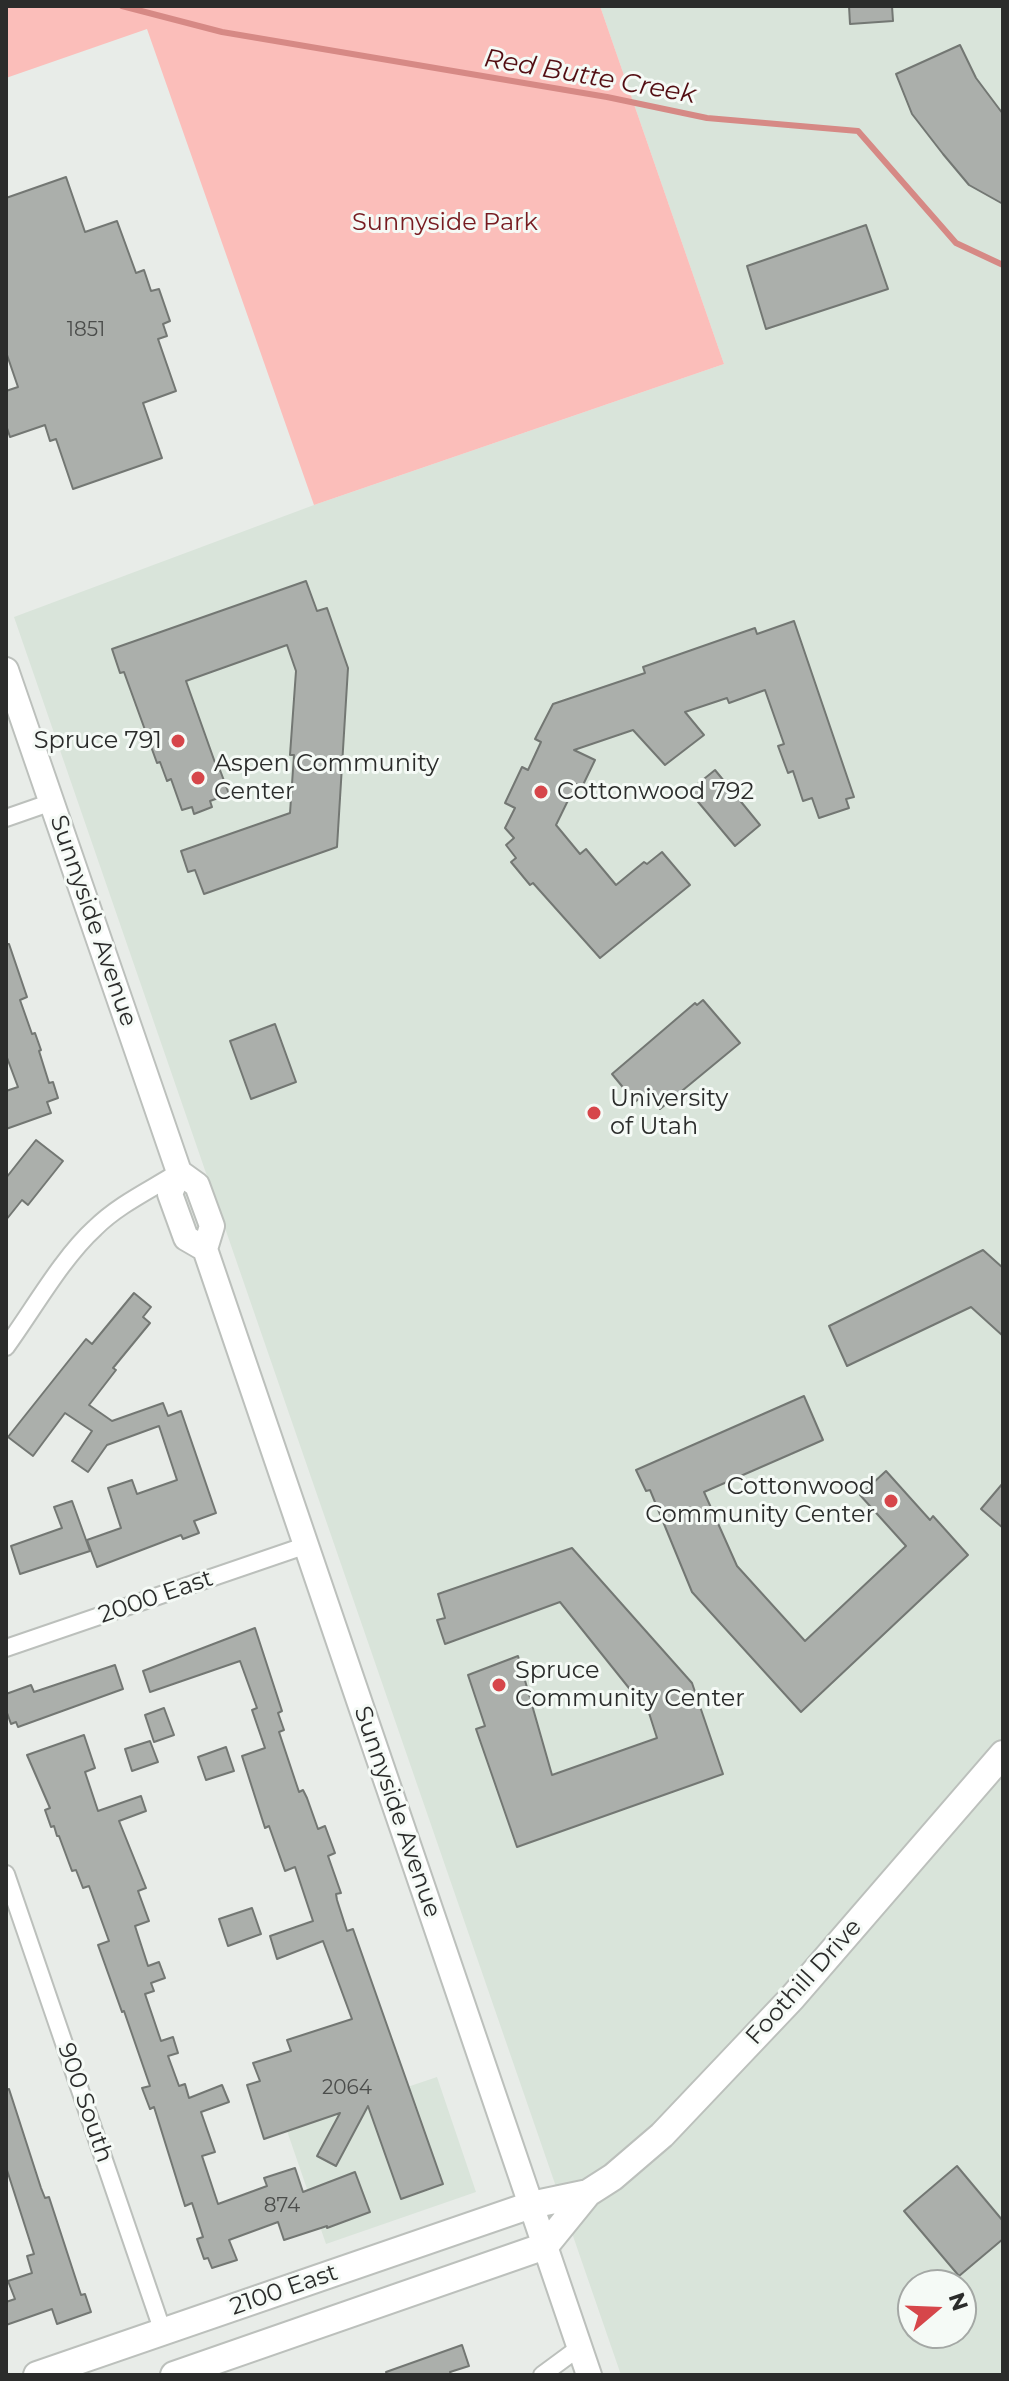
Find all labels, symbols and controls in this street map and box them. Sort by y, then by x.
water label: Red Butte Creek [482,43,698,111]
park label: Sunnyside Park [352,209,538,237]
house number: 1851 [67,318,105,342]
place label: Spruce 791 [34,727,162,755]
marker: Spruce 791 [169,732,187,750]
place label: Aspen Community Center [214,750,439,806]
marker: Aspen Community Center [189,769,207,787]
place label: Cottonwood 792 [557,778,754,806]
marker: Cottonwood 792 [532,783,550,801]
street label: Sunnyside Avenue [43,812,143,1030]
place label: University of Utah [610,1085,728,1141]
marker: University of Utah [585,1104,603,1122]
place label: Cottonwood Community Center [645,1473,875,1529]
marker: Cottonwood Community Center [882,1492,900,1510]
street label: 2000 East [95,1564,217,1630]
place label: Spruce Community Center [515,1657,745,1713]
marker: Spruce Community Center [490,1676,508,1694]
street label: Sunnyside Avenue [347,1703,447,1921]
street label: Foothill Drive [740,1913,868,2051]
street label: 900 South [51,2039,119,2167]
house number: 2064 [322,2076,372,2100]
house number: 874 [264,2194,300,2218]
street label: 2100 East [226,2258,342,2322]
north arrow [897,2269,977,2349]
text: N [943,2289,974,2314]

